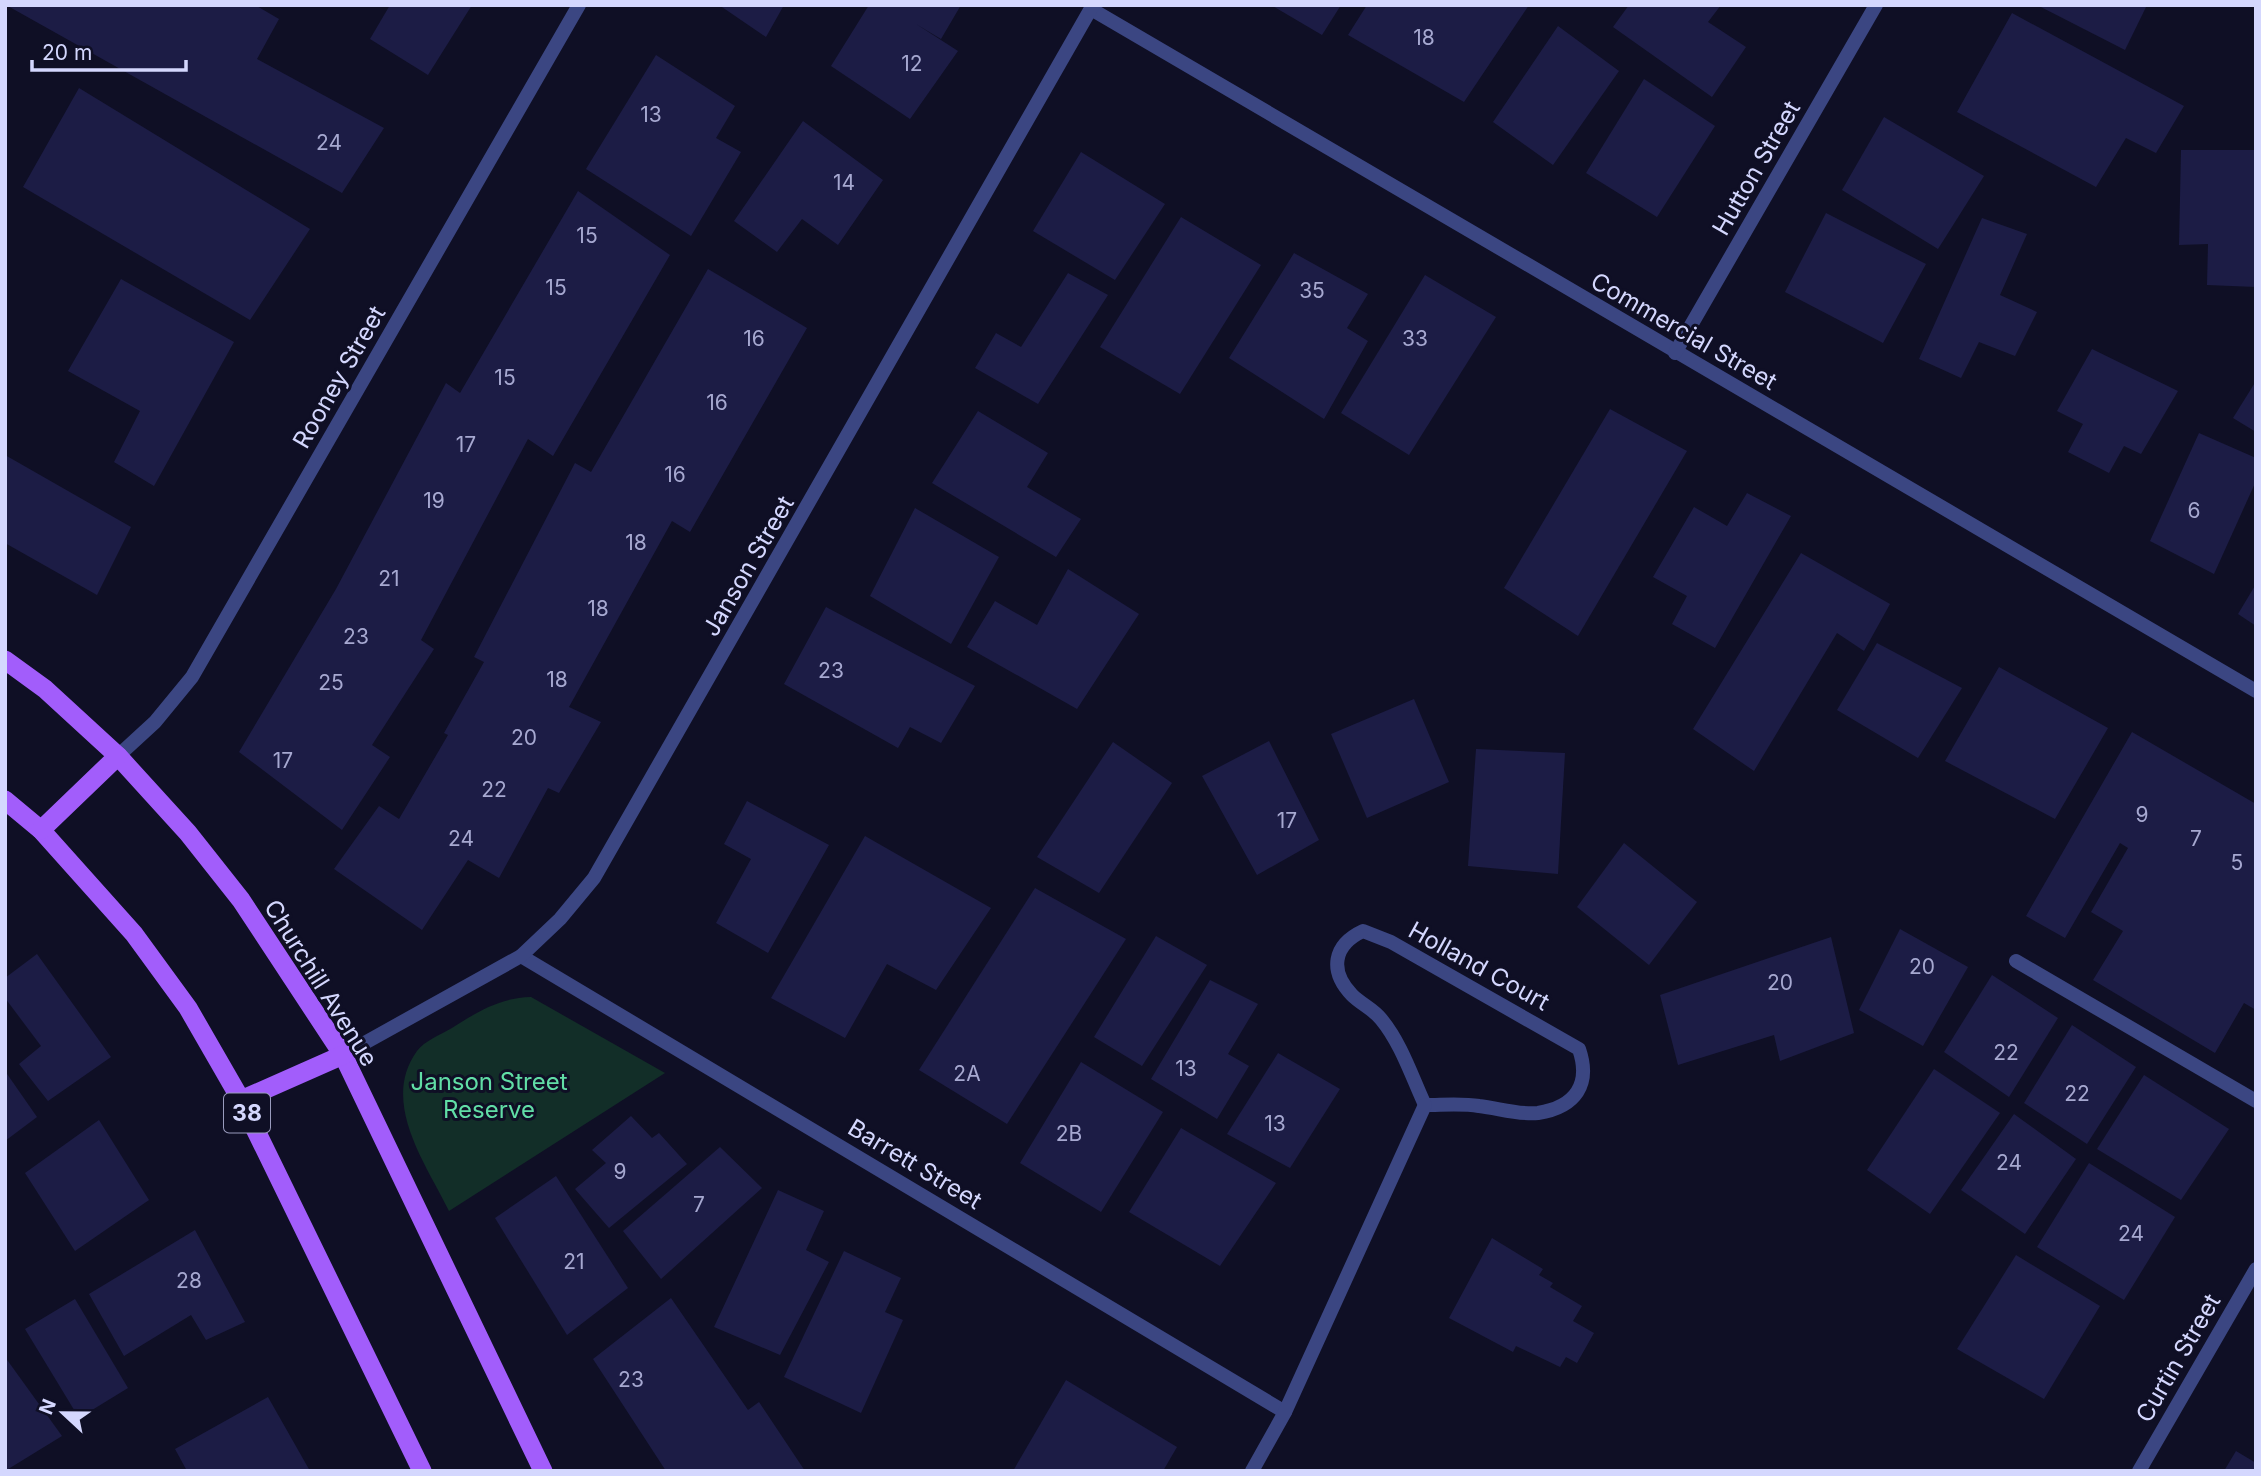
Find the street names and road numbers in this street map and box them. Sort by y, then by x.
street label: Hutton Street [1706,96,1806,240]
street label: Commercial Street [1586,266,1782,396]
street label: Rooney Street [287,301,392,453]
street label: Janson Street [696,491,800,641]
street label: Churchill Avenue [258,894,384,1072]
street label: Holland Court [1404,915,1555,1017]
road number: 38 [224,1094,270,1132]
street label: Barrett Street [843,1113,987,1215]
street label: Curtin Street [2130,1289,2226,1427]

